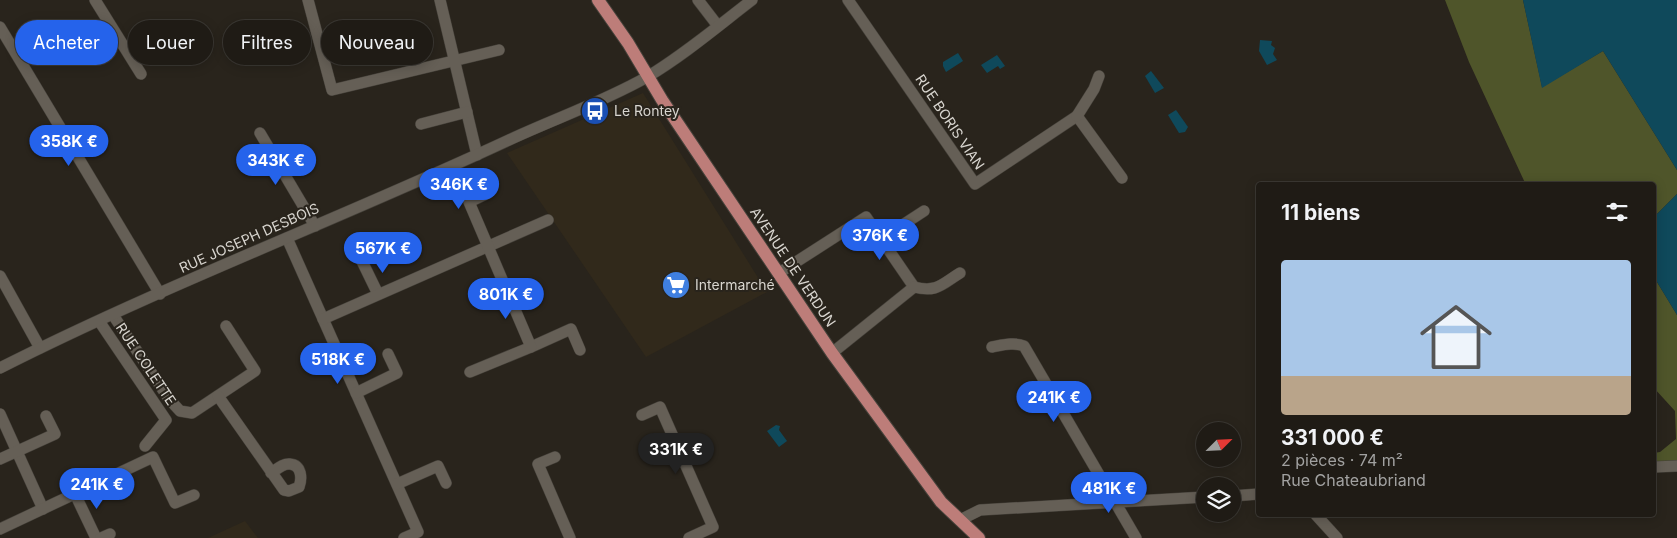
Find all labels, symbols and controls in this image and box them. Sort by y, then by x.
chip: Acheter [15,20,118,65]
chip: Louer [128,20,213,65]
chip: Filtres [223,20,311,65]
chip: Nouveau [321,20,433,65]
street label: RUE BORIS VIAN [912,71,988,172]
bus stop icon: Le Rontey [580,96,610,126]
place label: Le Rontey [614,102,680,119]
pin: 358K € [28,124,110,167]
text: 358K € [40,131,98,151]
pin: 343K € [235,144,317,186]
text: 343K € [247,150,305,170]
pin: 346K € [418,168,500,210]
text: 346K € [430,174,488,194]
icon: filters [1603,198,1631,226]
street label: RUE JOSEPH DESBOIS [176,199,321,276]
text: 11 biens [1281,200,1360,225]
street label: AVENUE DE VERDUN [747,204,840,330]
pin: 376K € [839,218,921,261]
text: 376K € [852,225,908,245]
pin: 567K € [342,232,424,274]
text: 567K € [355,238,411,258]
supermarket icon: Intermarché [661,270,691,300]
place label: Intermarché [695,276,775,293]
pin: 801K € [465,278,547,320]
text: 801K € [479,284,533,304]
icon: home [1411,292,1501,382]
street label: RUE COLETTE [113,319,180,408]
pin: 518K € [297,342,379,385]
text: 518K € [311,349,365,369]
pin: 241K € [1013,380,1095,423]
text: 241K € [1027,387,1081,407]
north arrow [1196,422,1241,468]
map controls [1196,422,1241,522]
text: 331 000 € [1281,425,1384,450]
pin: 331K € [635,432,717,475]
text: 331K € [649,439,703,459]
text: 2 pièces · 74 m² [1281,450,1403,470]
pin: 241K € [56,468,138,510]
text: Rue Chateaubriand [1281,470,1426,490]
pin: 481K € [1068,472,1150,514]
text: 241K € [70,474,124,494]
button: layers [1196,477,1241,522]
text: 481K € [1082,478,1136,498]

